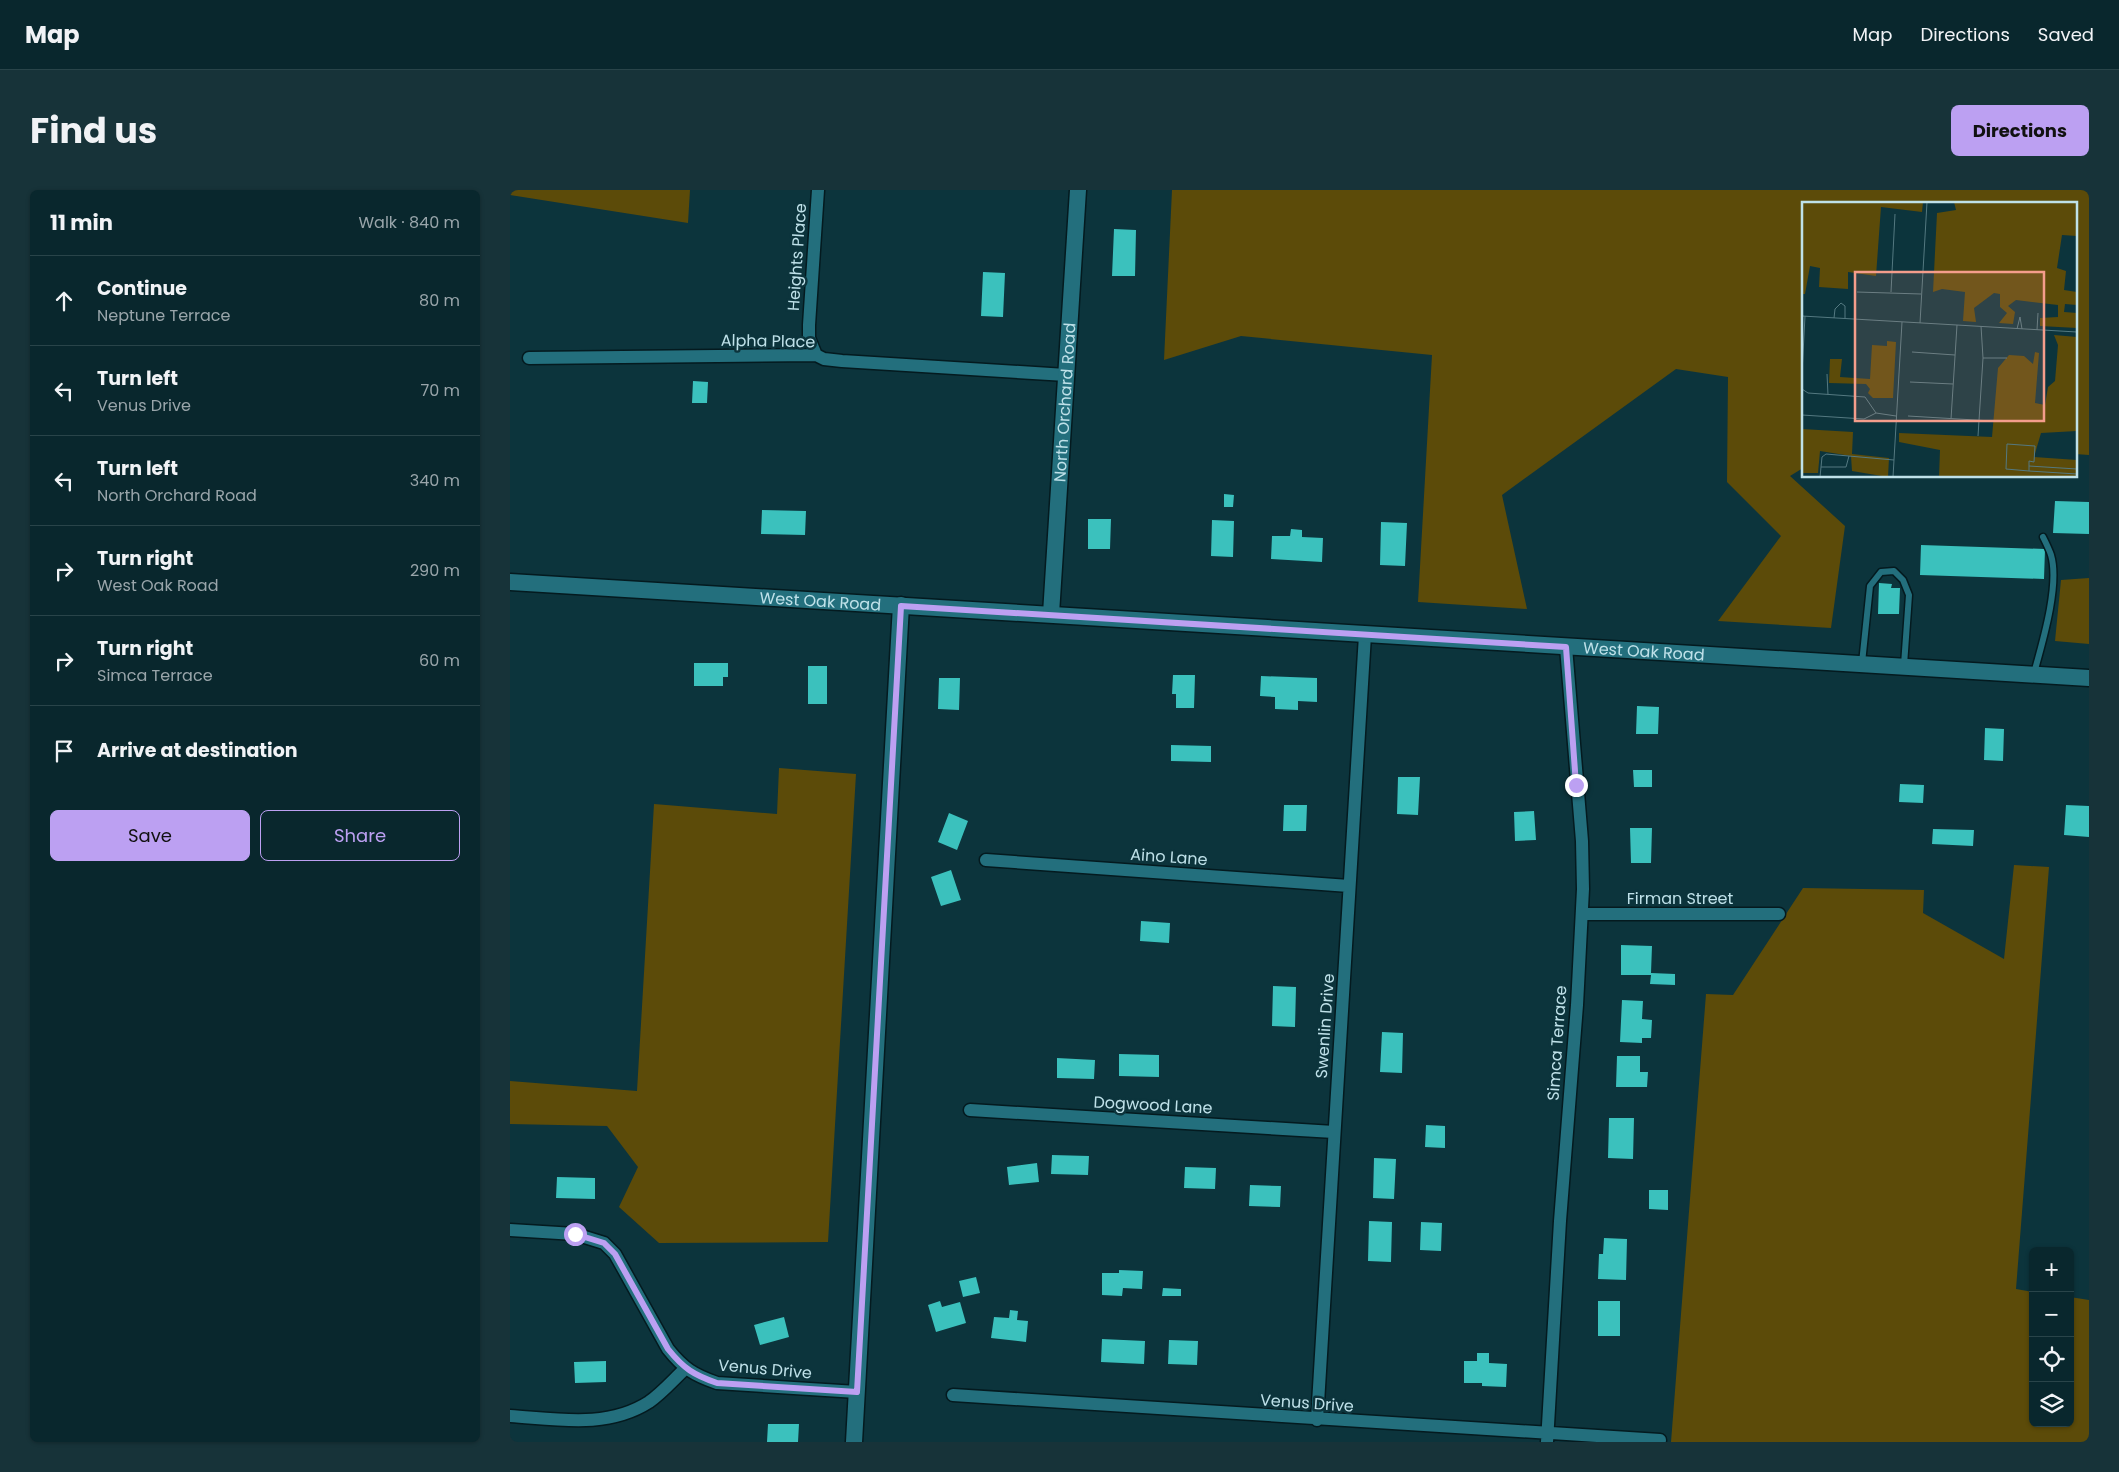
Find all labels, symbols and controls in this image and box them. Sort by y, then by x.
text: Map [25,18,80,51]
text: Map [1853,22,1892,47]
text: Directions [1920,22,2010,47]
text: Saved [2038,22,2094,47]
button: Directions [1951,105,2089,156]
text: Find us [30,106,157,155]
street label: Heights Place [782,202,812,312]
inset map [1802,202,2076,478]
text: 11 min [50,208,113,237]
text: Walk · 840 m [358,211,460,234]
text: Continue [97,275,187,302]
icon: ahead [50,287,78,315]
text: 80 m [419,289,460,312]
text: Neptune Terrace [97,304,230,327]
street label: North Orchard Road [1048,322,1081,483]
street label: Alpha Place [721,329,816,353]
text: Turn left [97,365,178,392]
icon: left [50,377,78,405]
text: 70 m [420,379,460,402]
text: Venus Drive [97,394,191,417]
text: Turn left [97,455,178,482]
icon: left [50,467,78,495]
text: 340 m [410,469,460,492]
text: North Orchard Road [97,484,257,507]
text: Turn right [97,545,193,572]
icon: right [50,557,78,585]
text: 290 m [410,559,460,582]
text: West Oak Road [97,574,219,597]
street label: West Oak Road [759,586,882,616]
text: Turn right [97,635,193,662]
street label: West Oak Road [1583,636,1705,666]
icon: right [50,647,78,675]
text: 60 m [419,649,460,672]
text: Simca Terrace [97,664,213,687]
icon: arrive [50,737,78,765]
text: Arrive at destination [97,737,298,764]
route end [1565,774,1588,797]
button: Save [50,810,250,861]
button: Share [260,810,460,861]
street label: Aino Lane [1130,843,1208,871]
street label: Firman Street [1627,887,1733,910]
street label: Swenlin Drive [1310,973,1340,1079]
street label: Simca Terrace [1541,984,1573,1101]
street label: Dogwood Lane [1093,1090,1213,1120]
route start [564,1223,587,1246]
map controls [2029,1247,2074,1427]
button: + [2029,1247,2074,1292]
button: − [2029,1292,2074,1337]
button: locate [2029,1337,2074,1382]
street label: Venus Drive [717,1353,813,1385]
button: layers [2029,1382,2074,1427]
street label: Venus Drive [1259,1388,1355,1418]

